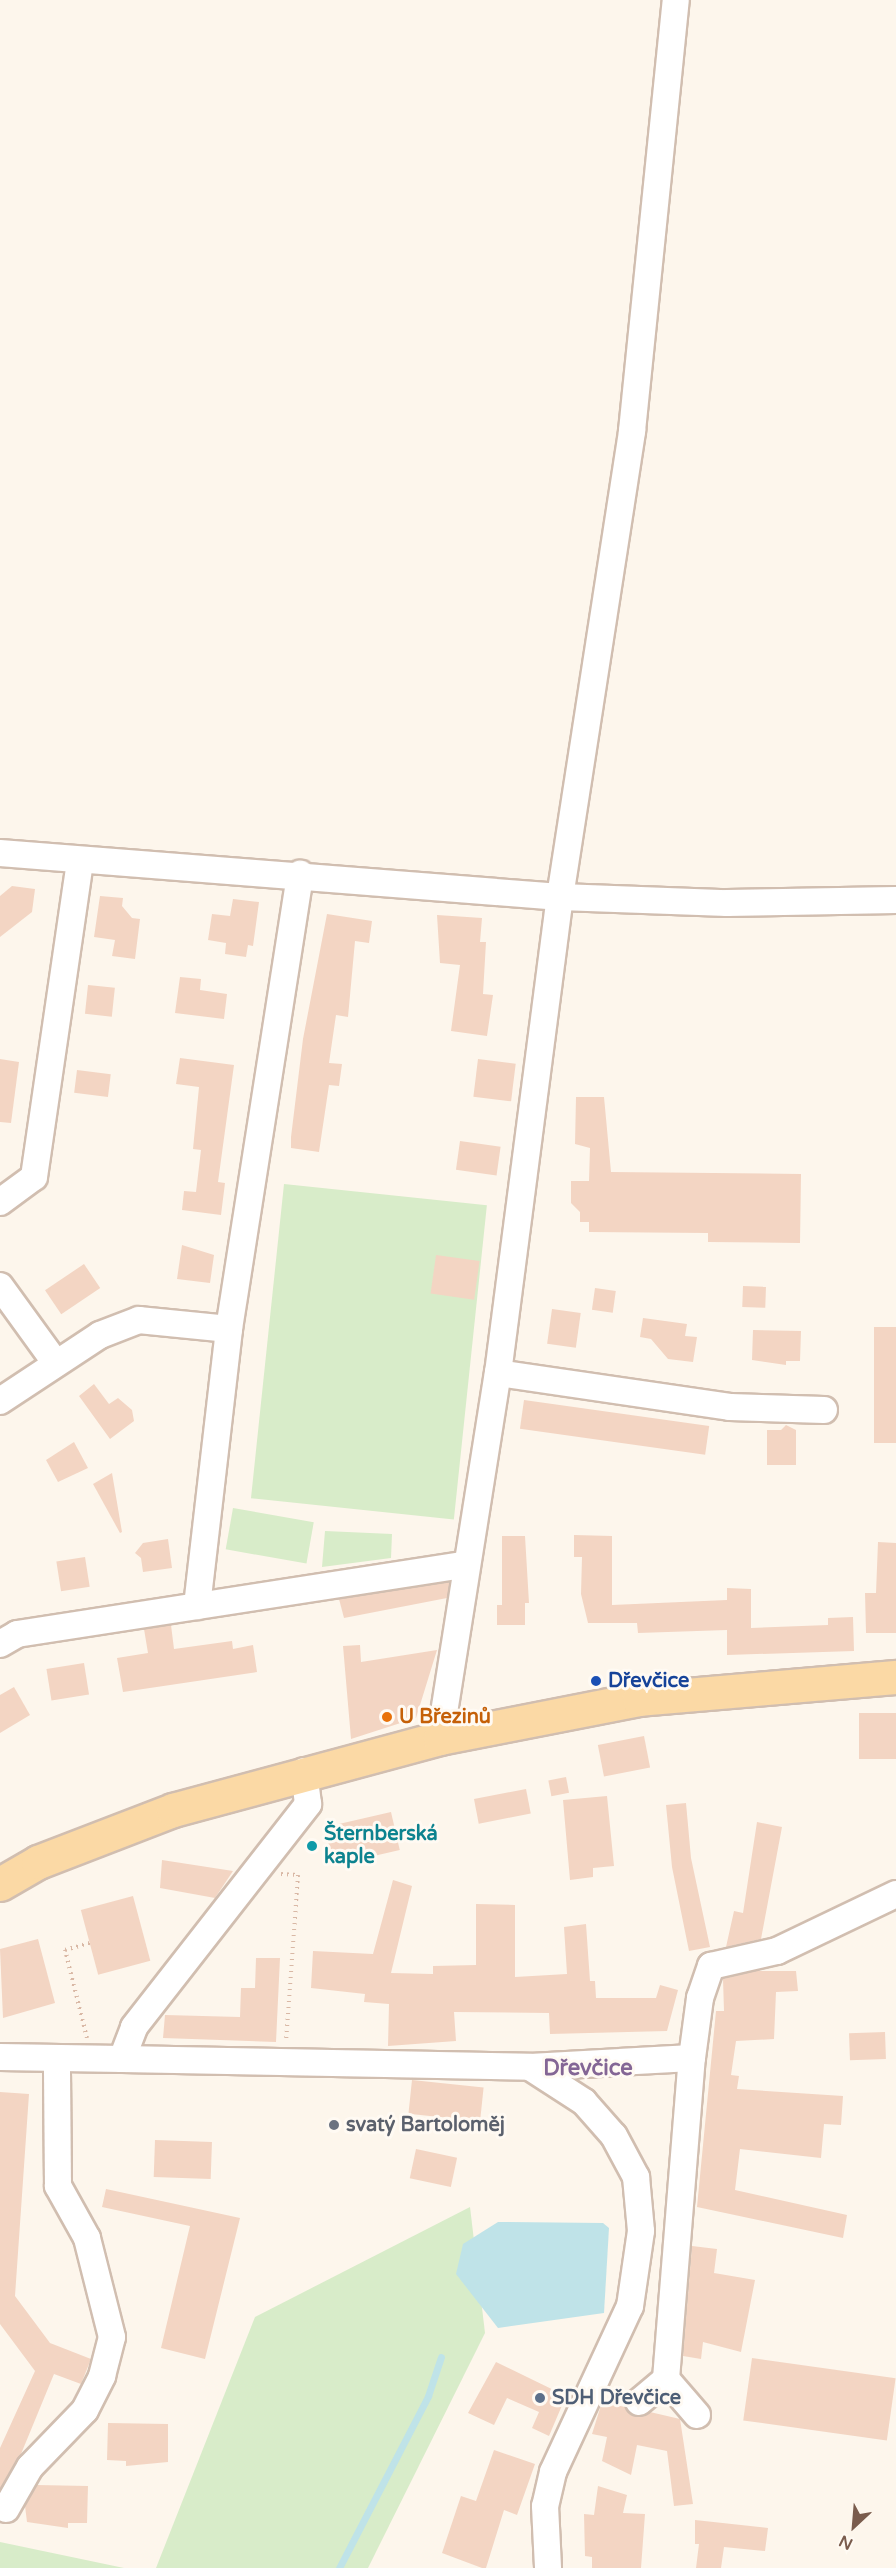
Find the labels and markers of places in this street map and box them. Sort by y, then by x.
place label: Dřevčice [608,1669,689,1693]
marker: Dřevčice [589,1674,603,1688]
place label: U Březinů [399,1705,491,1729]
marker: U Březinů [380,1710,394,1724]
place label: Šternberská kaple [324,1822,438,1869]
marker: Šternberská kaple [305,1839,319,1853]
place label: svatý Bartoloměj [346,2113,505,2137]
marker: svatý Bartoloměj [327,2118,341,2132]
place label: SDH Dřevčice [552,2386,681,2410]
marker: SDH Dřevčice [533,2391,547,2405]

